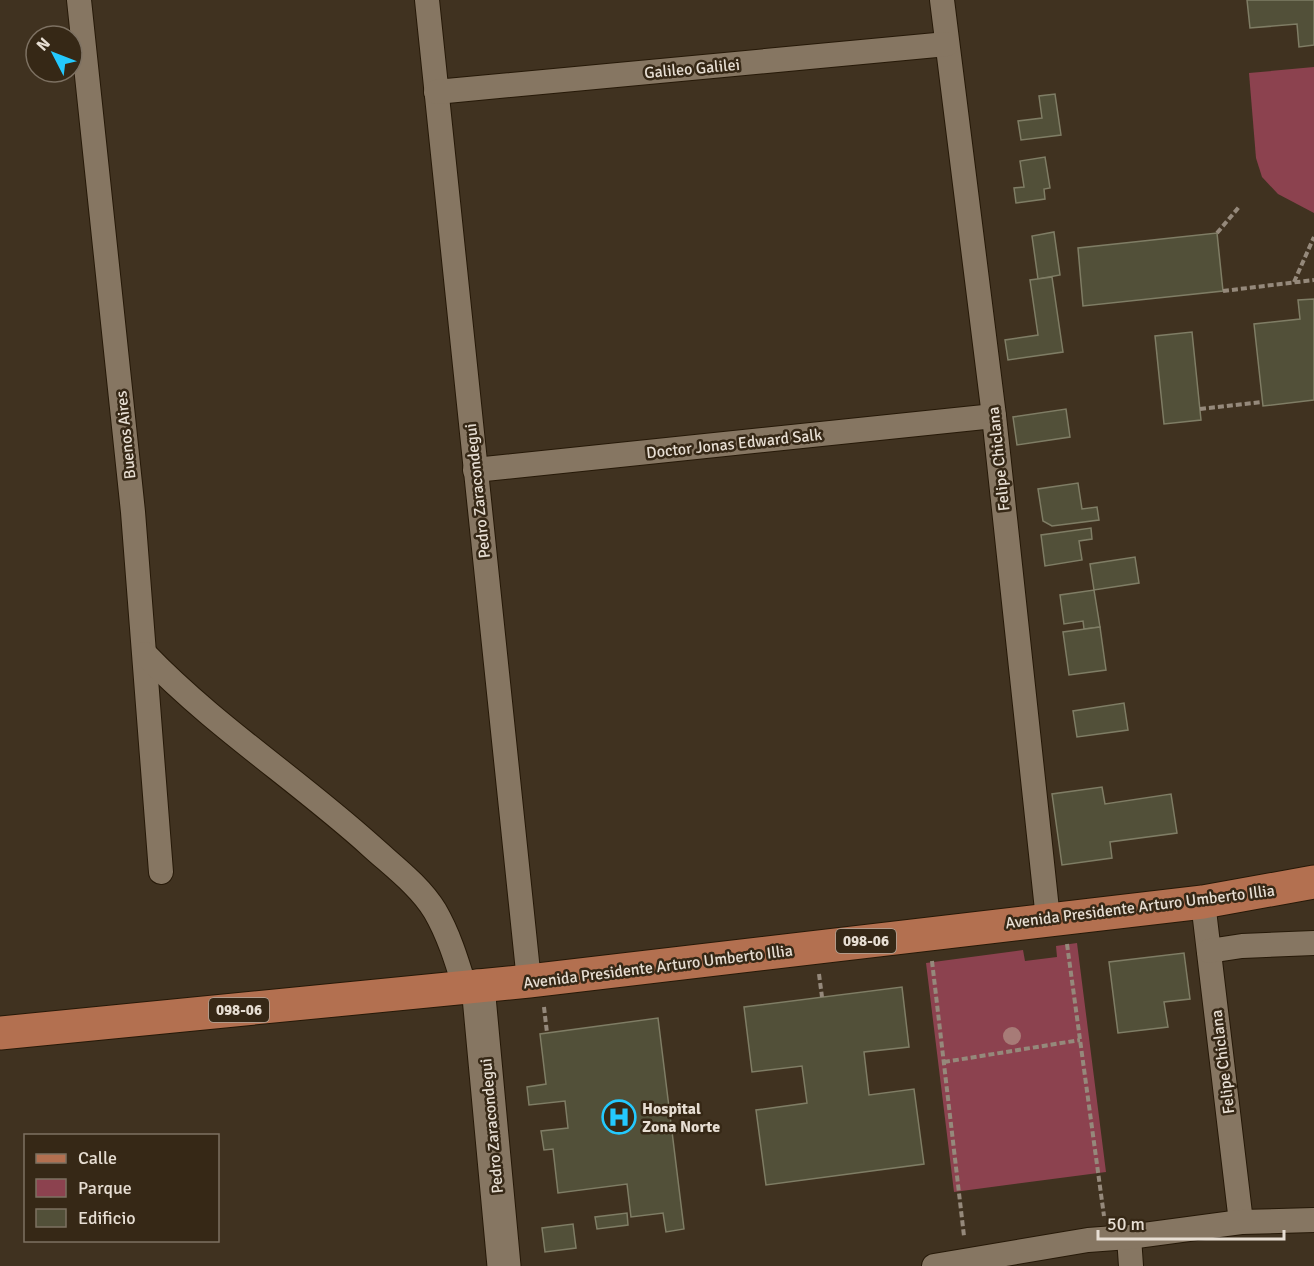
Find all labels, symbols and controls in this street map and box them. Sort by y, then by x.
north arrow [24,24,84,84]
text: N [32,34,55,55]
street label: Galileo Galilei [643,55,741,83]
street label: Buenos Aires [111,390,141,480]
street label: Felipe Chiclana [984,406,1014,512]
street label: Pedro Zaracondegui [461,422,495,559]
street label: Doctor Jonas Edward Salk [645,425,823,463]
street label: Avenida Presidente Arturo Umberto Illia [1004,881,1276,933]
road number: 098-06 [836,929,896,953]
street label: Avenida Presidente Arturo Umberto Illia [522,941,794,993]
road number: 098-06 [209,998,269,1022]
street label: Felipe Chiclana [1207,1009,1239,1115]
street label: Pedro Zaracondegui [476,1057,508,1194]
hospital icon: Hospital Zona Norte [601,1099,637,1135]
place label: Hospital Zona Norte [642,1099,720,1137]
legend [24,1134,219,1242]
text: Calle [78,1147,117,1169]
text: Parque [78,1177,132,1199]
scale bar [1098,1203,1284,1241]
text: Edificio [78,1207,136,1229]
text: 50 m [1107,1213,1145,1235]

